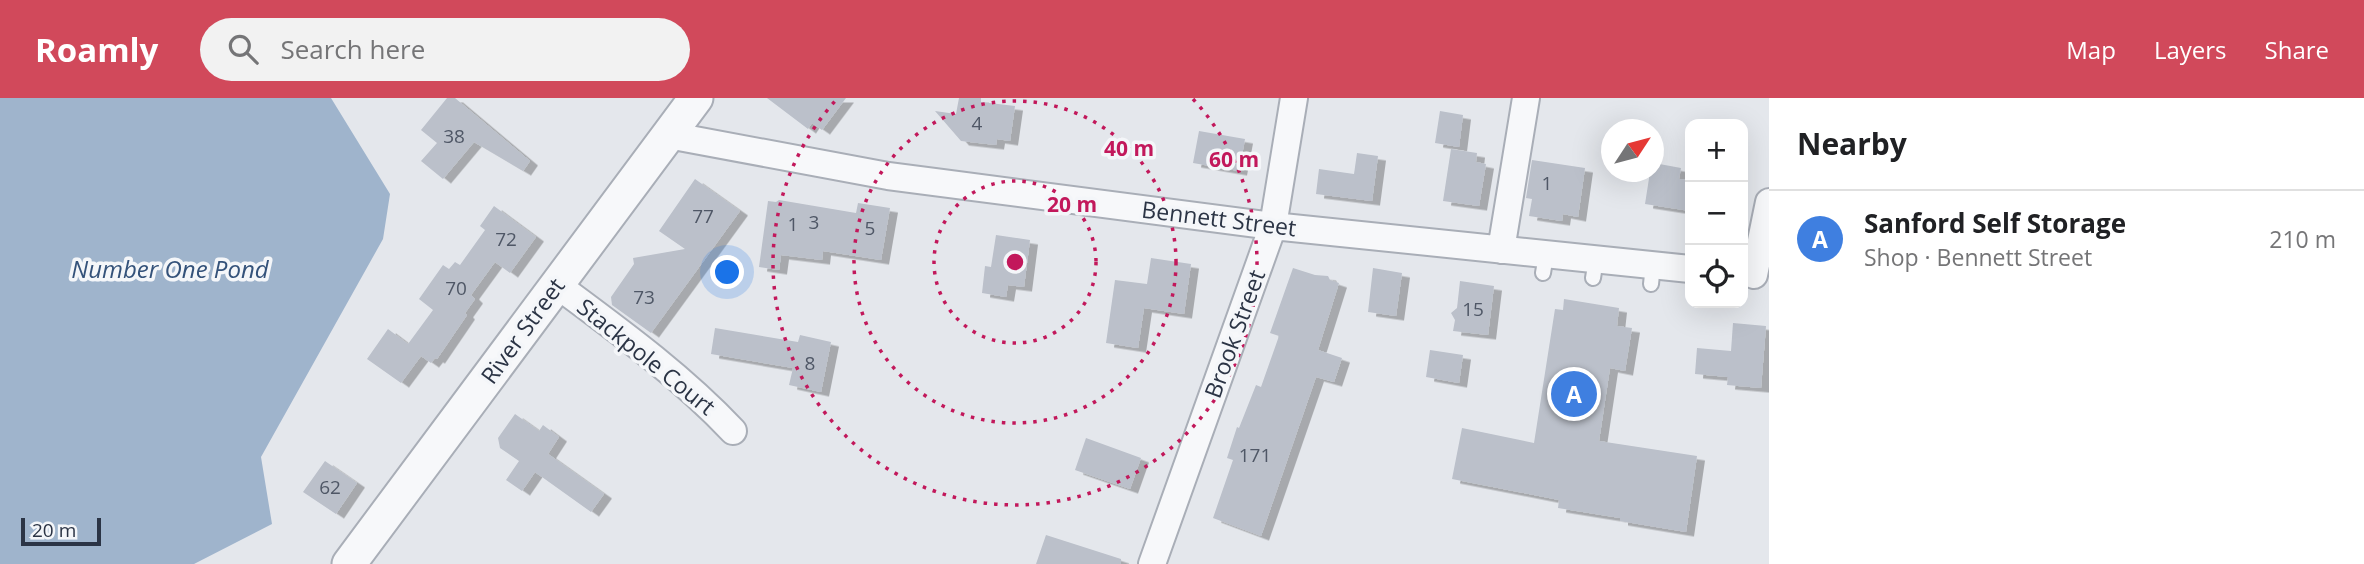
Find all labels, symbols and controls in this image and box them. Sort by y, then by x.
search box [200,18,690,81]
text: Roamly [35,27,158,72]
icon: search [224,30,262,68]
text: Search here [280,31,425,67]
text: Map [2066,33,2116,66]
text: Layers [2154,33,2227,66]
text: Share [2265,33,2329,66]
house number: 4 [972,110,983,136]
north arrow [1601,119,1664,182]
map controls [1685,119,1748,308]
button: + [1685,119,1748,182]
house number: 38 [443,123,465,149]
text: Nearby [1797,123,1907,164]
text: 40 m [1104,134,1154,162]
text: 60 m [1209,145,1259,173]
house number: 1 [1542,170,1552,196]
button: − [1685,182,1748,245]
text: 20 m [1047,190,1097,218]
street label: Bennett Street [1140,193,1298,243]
house number: 77 [692,203,714,229]
text: Sanford Self Storage [1864,205,2126,241]
house number: 3 [809,209,819,235]
house number: 1 [788,211,798,237]
house number: 5 [865,215,875,241]
text: A [1812,223,1828,255]
text: 210 m [2269,223,2336,255]
house number: 72 [495,226,517,252]
text: Shop · Bennett Street [1864,241,2092,273]
button: locate [1685,245,1748,308]
centre of rings [1003,250,1027,274]
water label: Number One Pond [71,252,270,285]
your location [710,255,744,289]
street label: Brook Street [1196,265,1272,402]
street label: River Street [473,271,572,390]
house number: 70 [445,275,467,301]
house number: 73 [633,284,655,310]
street label: Stackpole Court [571,291,722,422]
house number: 15 [1462,296,1484,322]
house number: 8 [805,350,815,376]
pin: A [1551,368,1597,420]
house number: 171 [1239,442,1271,468]
house number: 62 [319,474,341,500]
scale bar [21,515,102,547]
text: 20 m [32,517,76,543]

